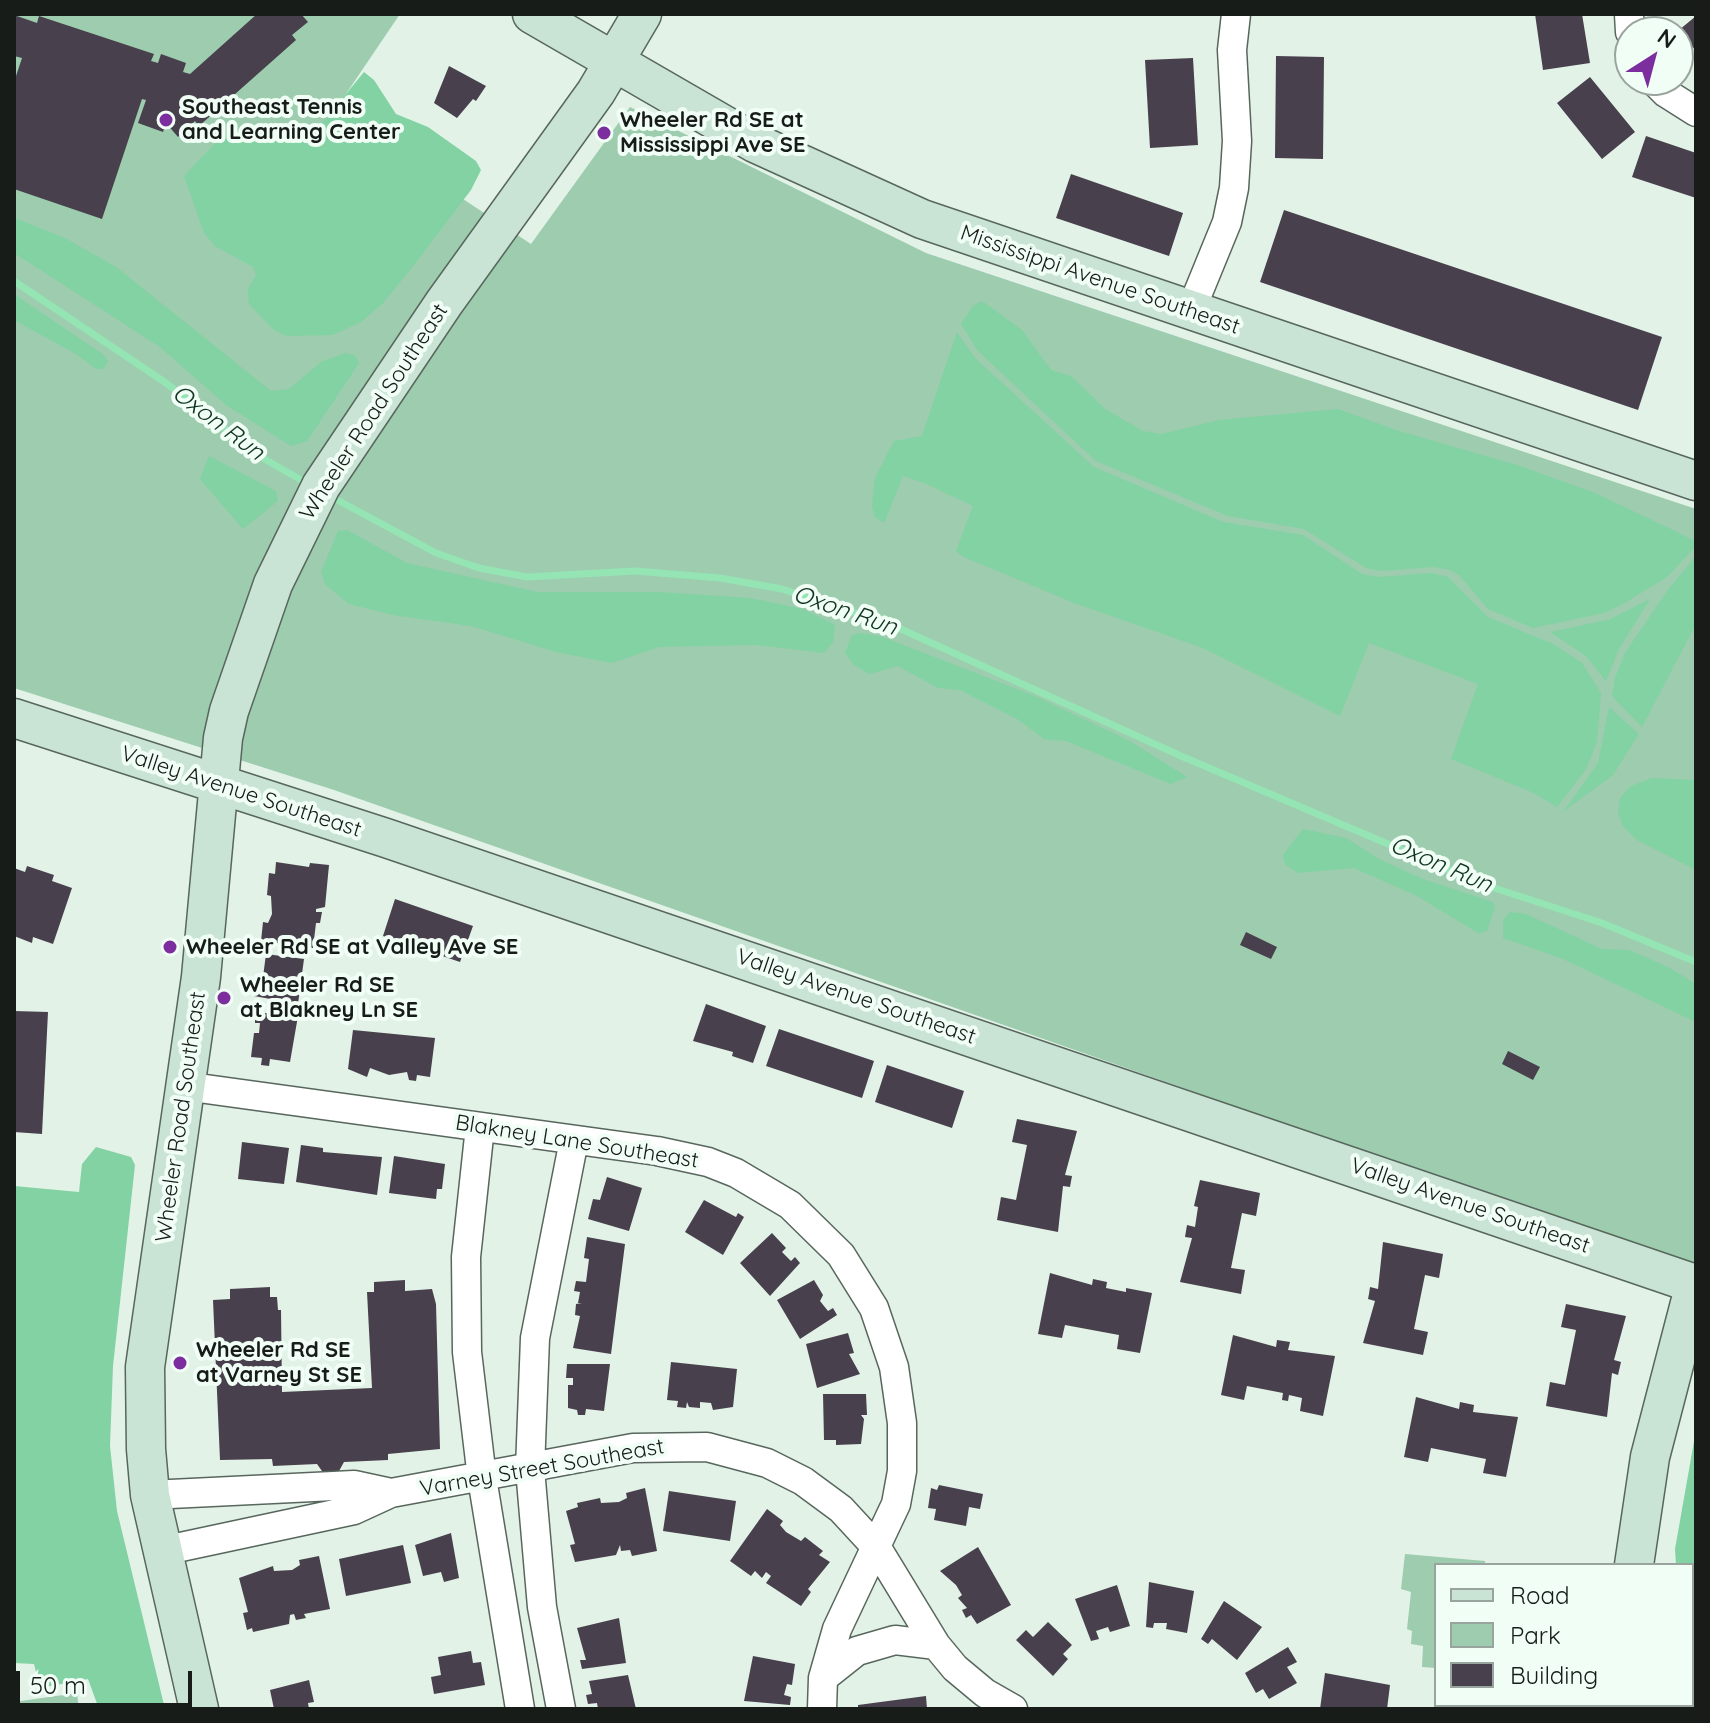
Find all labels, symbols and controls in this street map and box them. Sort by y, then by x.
north arrow [1614,16,1694,96]
text: N [1652,22,1682,54]
place label: Southeast Tennis and Learning Center [182,94,401,146]
place label: Wheeler Rd SE at Mississippi Ave SE [620,107,806,158]
marker: Southeast Tennis and Learning Center [157,111,175,129]
marker: Wheeler Rd SE at Mississippi Ave SE [595,124,613,142]
street label: Mississippi Avenue Southeast [957,220,1243,340]
street label: Wheeler Road Southeast [294,299,454,525]
water label: Oxon Run [166,379,270,467]
water label: Oxon Run [789,580,901,642]
street label: Valley Avenue Southeast [117,741,365,843]
water label: Oxon Run [1386,831,1496,899]
place label: Wheeler Rd SE at Valley Ave SE [186,934,518,960]
marker: Wheeler Rd SE at Valley Ave SE [161,938,179,956]
street label: Valley Avenue Southeast [733,944,979,1050]
place label: Wheeler Rd SE at Blakney Ln SE [240,972,418,1024]
marker: Wheeler Rd SE at Blakney Ln SE [215,989,233,1007]
street label: Wheeler Road Southeast [150,990,212,1244]
street label: Blakney Lane Southeast [454,1110,700,1174]
street label: Valley Avenue Southeast [1347,1153,1593,1259]
place label: Wheeler Rd SE at Varney St SE [196,1337,362,1388]
marker: Wheeler Rd SE at Varney St SE [171,1354,189,1372]
street label: Varney Street Southeast [418,1434,666,1502]
legend [1434,1563,1694,1707]
text: Road [1510,1580,1570,1610]
text: Park [1510,1620,1561,1650]
scale bar [20,1655,196,1705]
text: Building [1510,1660,1598,1690]
text: 50 m [30,1670,86,1700]

